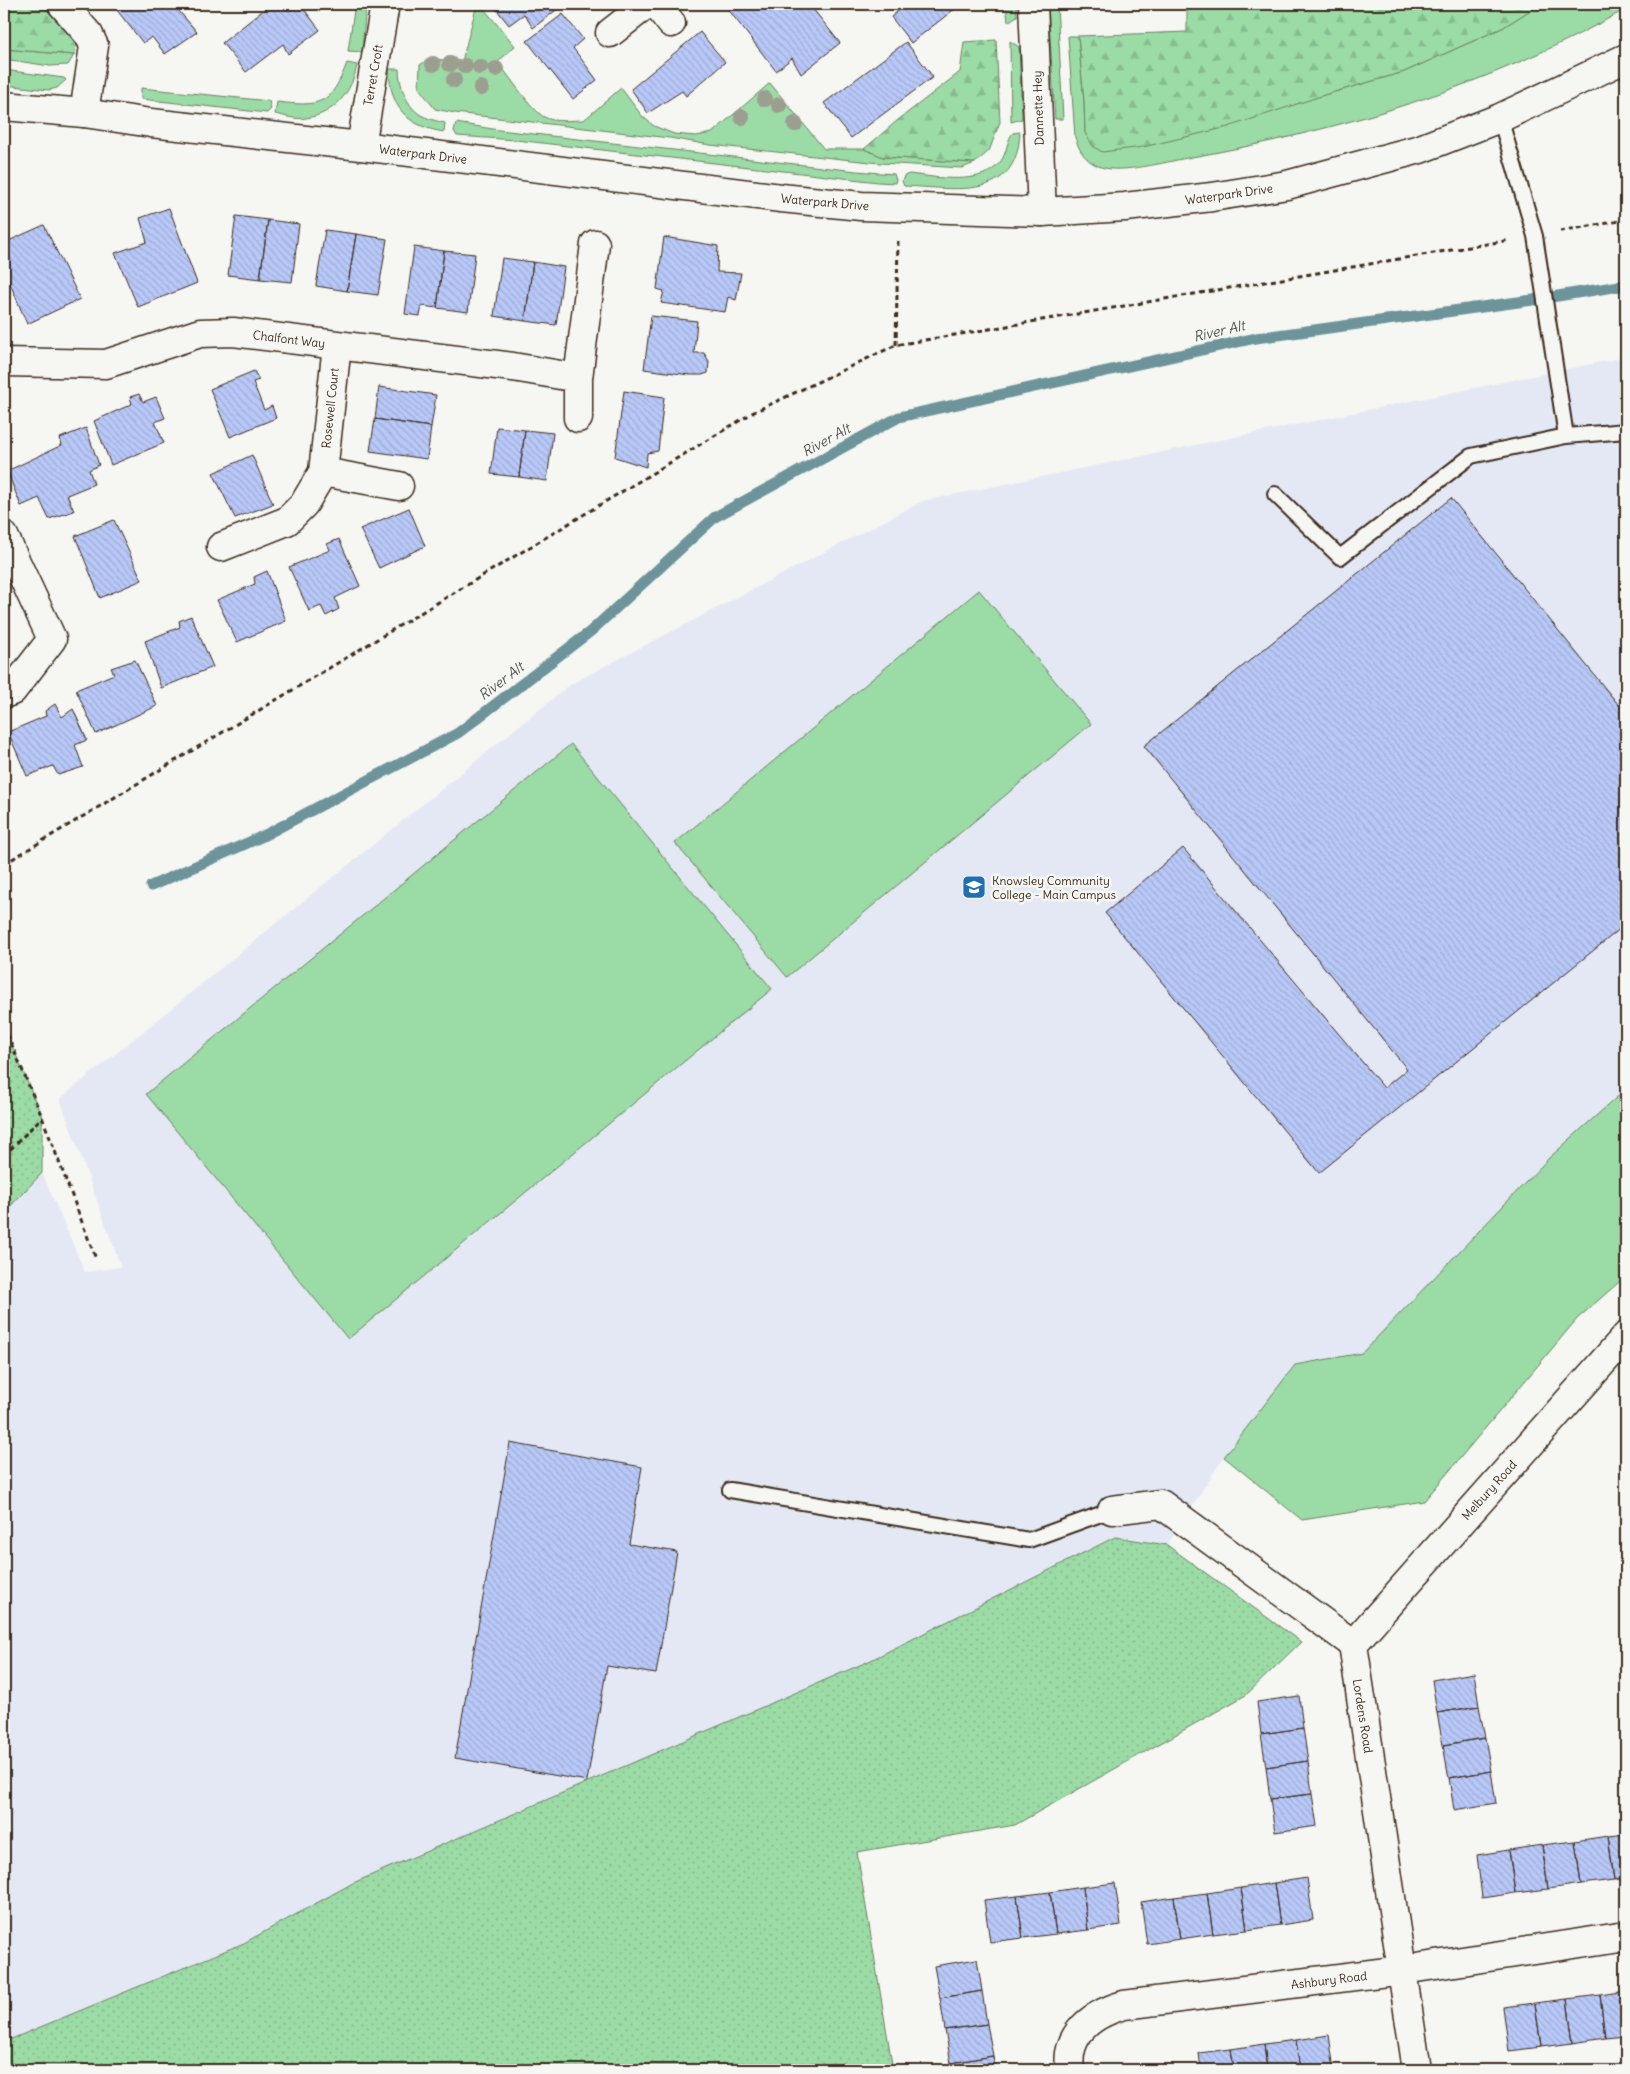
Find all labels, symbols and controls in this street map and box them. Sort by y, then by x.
street label: Terret Croft [360,43,386,107]
street label: Dannette Hey [1029,70,1047,146]
street label: Waterpark Drive [378,141,468,167]
street label: Waterpark Drive [1184,180,1274,208]
street label: Waterpark Drive [780,191,870,213]
water label: River Alt [1192,316,1249,346]
street label: Chalfont Way [252,327,326,351]
street label: Rosewell Court [318,367,342,449]
water label: River Alt [799,418,855,461]
water label: River Alt [475,657,529,704]
place label: Knowsley Community College - Main Campus [992,873,1116,902]
school or university icon: Knowsley Community College - Main Campus [961,874,987,900]
street label: Melbury Road [1458,1457,1520,1523]
street label: Lordens Road [1350,1678,1376,1754]
street label: Ashbury Road [1290,1968,1368,1992]

